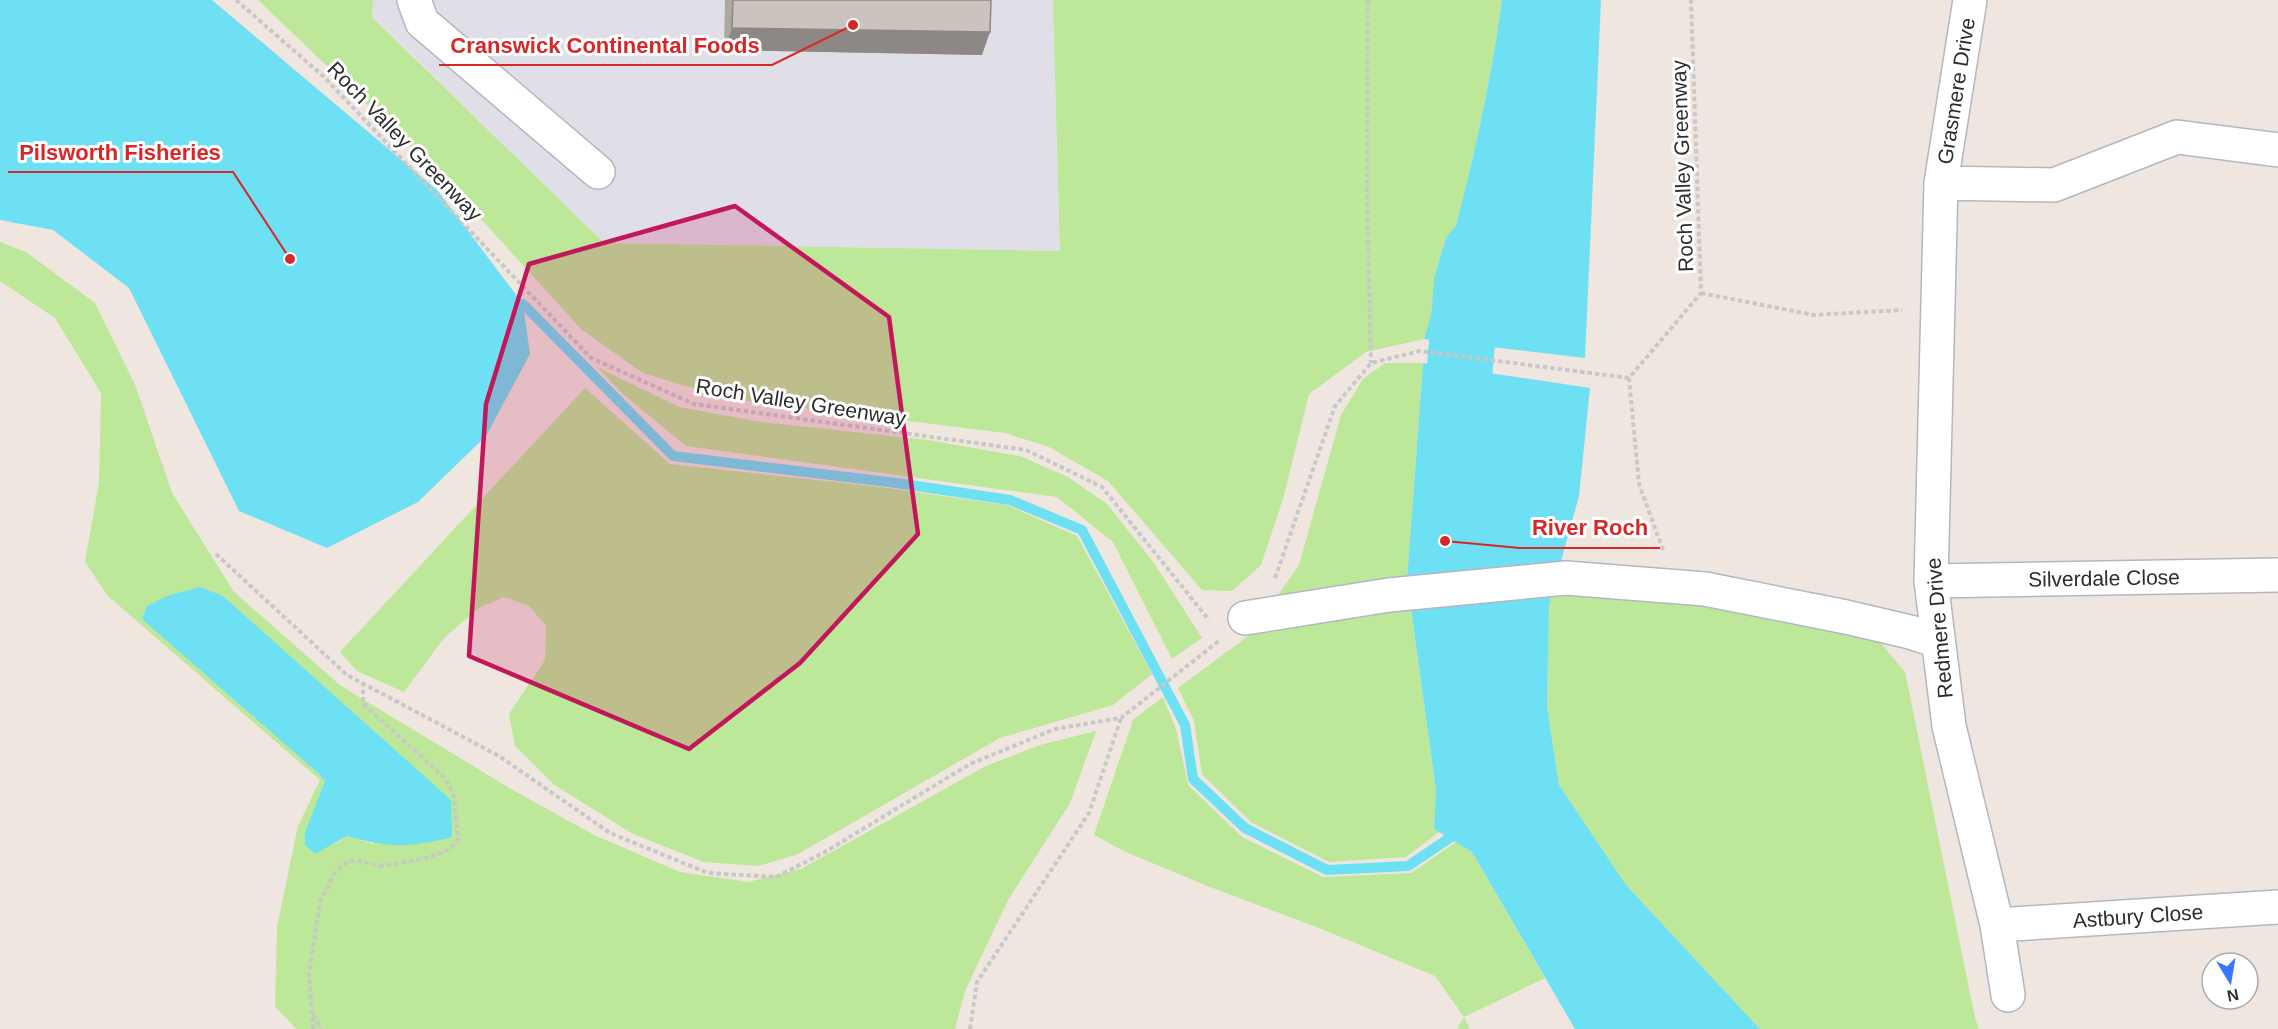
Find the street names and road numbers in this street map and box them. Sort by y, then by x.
street label: Grasmere Drive [1933,16,1979,166]
street label: Roch Valley Greenway [323,57,487,226]
street label: Roch Valley Greenway [1667,59,1697,272]
street label: Roch Valley Greenway [694,374,908,430]
street label: Redmere Drive [1921,557,1957,699]
street label: Silverdale Close [2028,565,2180,591]
street label: Astbury Close [2072,900,2204,932]

